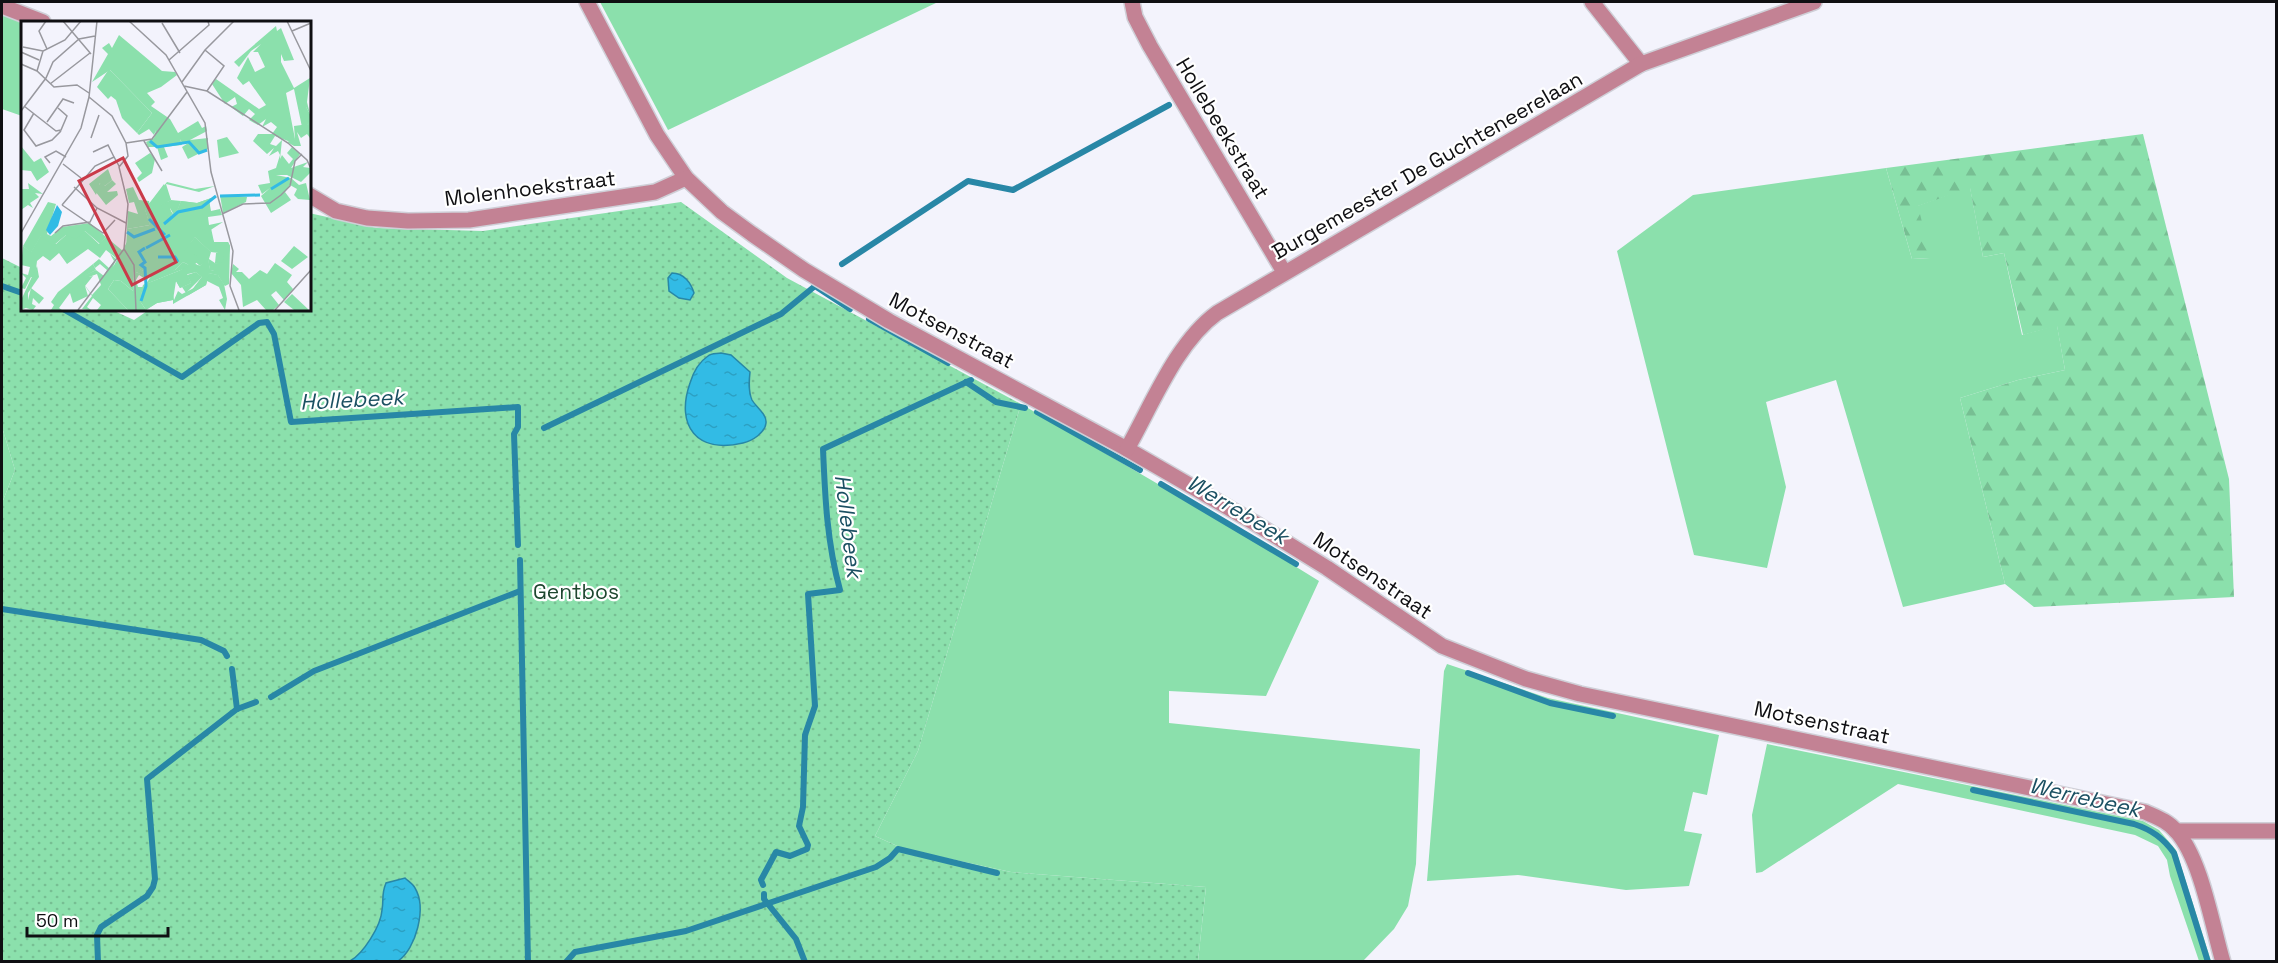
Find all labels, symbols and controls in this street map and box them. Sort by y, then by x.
inset map [21,21,310,310]
street label: Hollebeekstraat [1170,52,1276,204]
street label: Burgemeester De Guchteneerelaan [1267,65,1587,265]
street label: Molenhoekstraat [443,164,617,212]
street label: Motsenstraat [885,286,1019,374]
water label: Hollebeek [299,382,407,416]
water label: Werrebeek [1182,468,1296,551]
water label: Hollebeek [829,473,869,581]
street label: Motsenstraat [1308,525,1438,625]
park label: Gentbos [533,578,619,605]
street label: Motsenstraat [1752,694,1892,750]
water label: Werrebeek [2027,771,2145,824]
scale bar [27,900,168,938]
text: 50 m [36,909,78,932]

